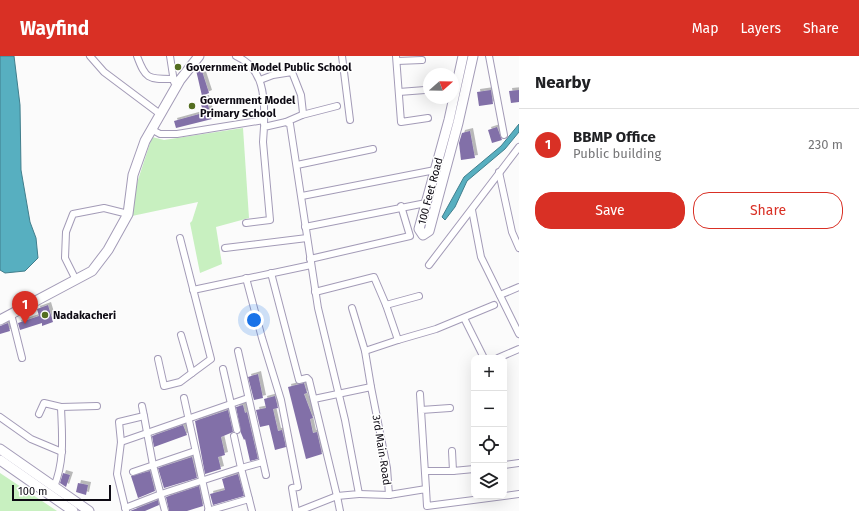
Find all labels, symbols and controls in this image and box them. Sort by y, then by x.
text: Wayfind [20,17,89,40]
text: Map [692,20,718,37]
text: Layers [740,20,781,37]
text: Share [803,20,839,37]
place label: Government Model Public School [186,61,352,74]
marker: Government Model Public School [173,62,183,72]
north arrow [423,68,459,104]
text: Nearby [535,72,590,93]
place label: Government Model Primary School [200,94,296,120]
marker: Government Model Primary School [187,101,197,111]
text: BBMP Office [573,128,656,146]
text: 1 [545,137,551,152]
text: 230 m [808,137,843,152]
text: Public building [573,146,661,161]
street label: 100 Feet Road [415,156,446,226]
button: Save [535,192,685,229]
button: Share [693,192,843,229]
pin: 1 [12,291,38,324]
place label: Nadakacheri [53,309,116,322]
marker: Nadakacheri [40,310,50,320]
your location [244,310,264,330]
map controls [471,355,507,499]
button: + [471,355,507,391]
button: − [471,391,507,427]
street label: 3rd Main Road [370,414,394,486]
button: locate [471,427,507,463]
button: layers [471,463,507,499]
scale bar [12,483,111,502]
text: 100 m [18,485,47,498]

